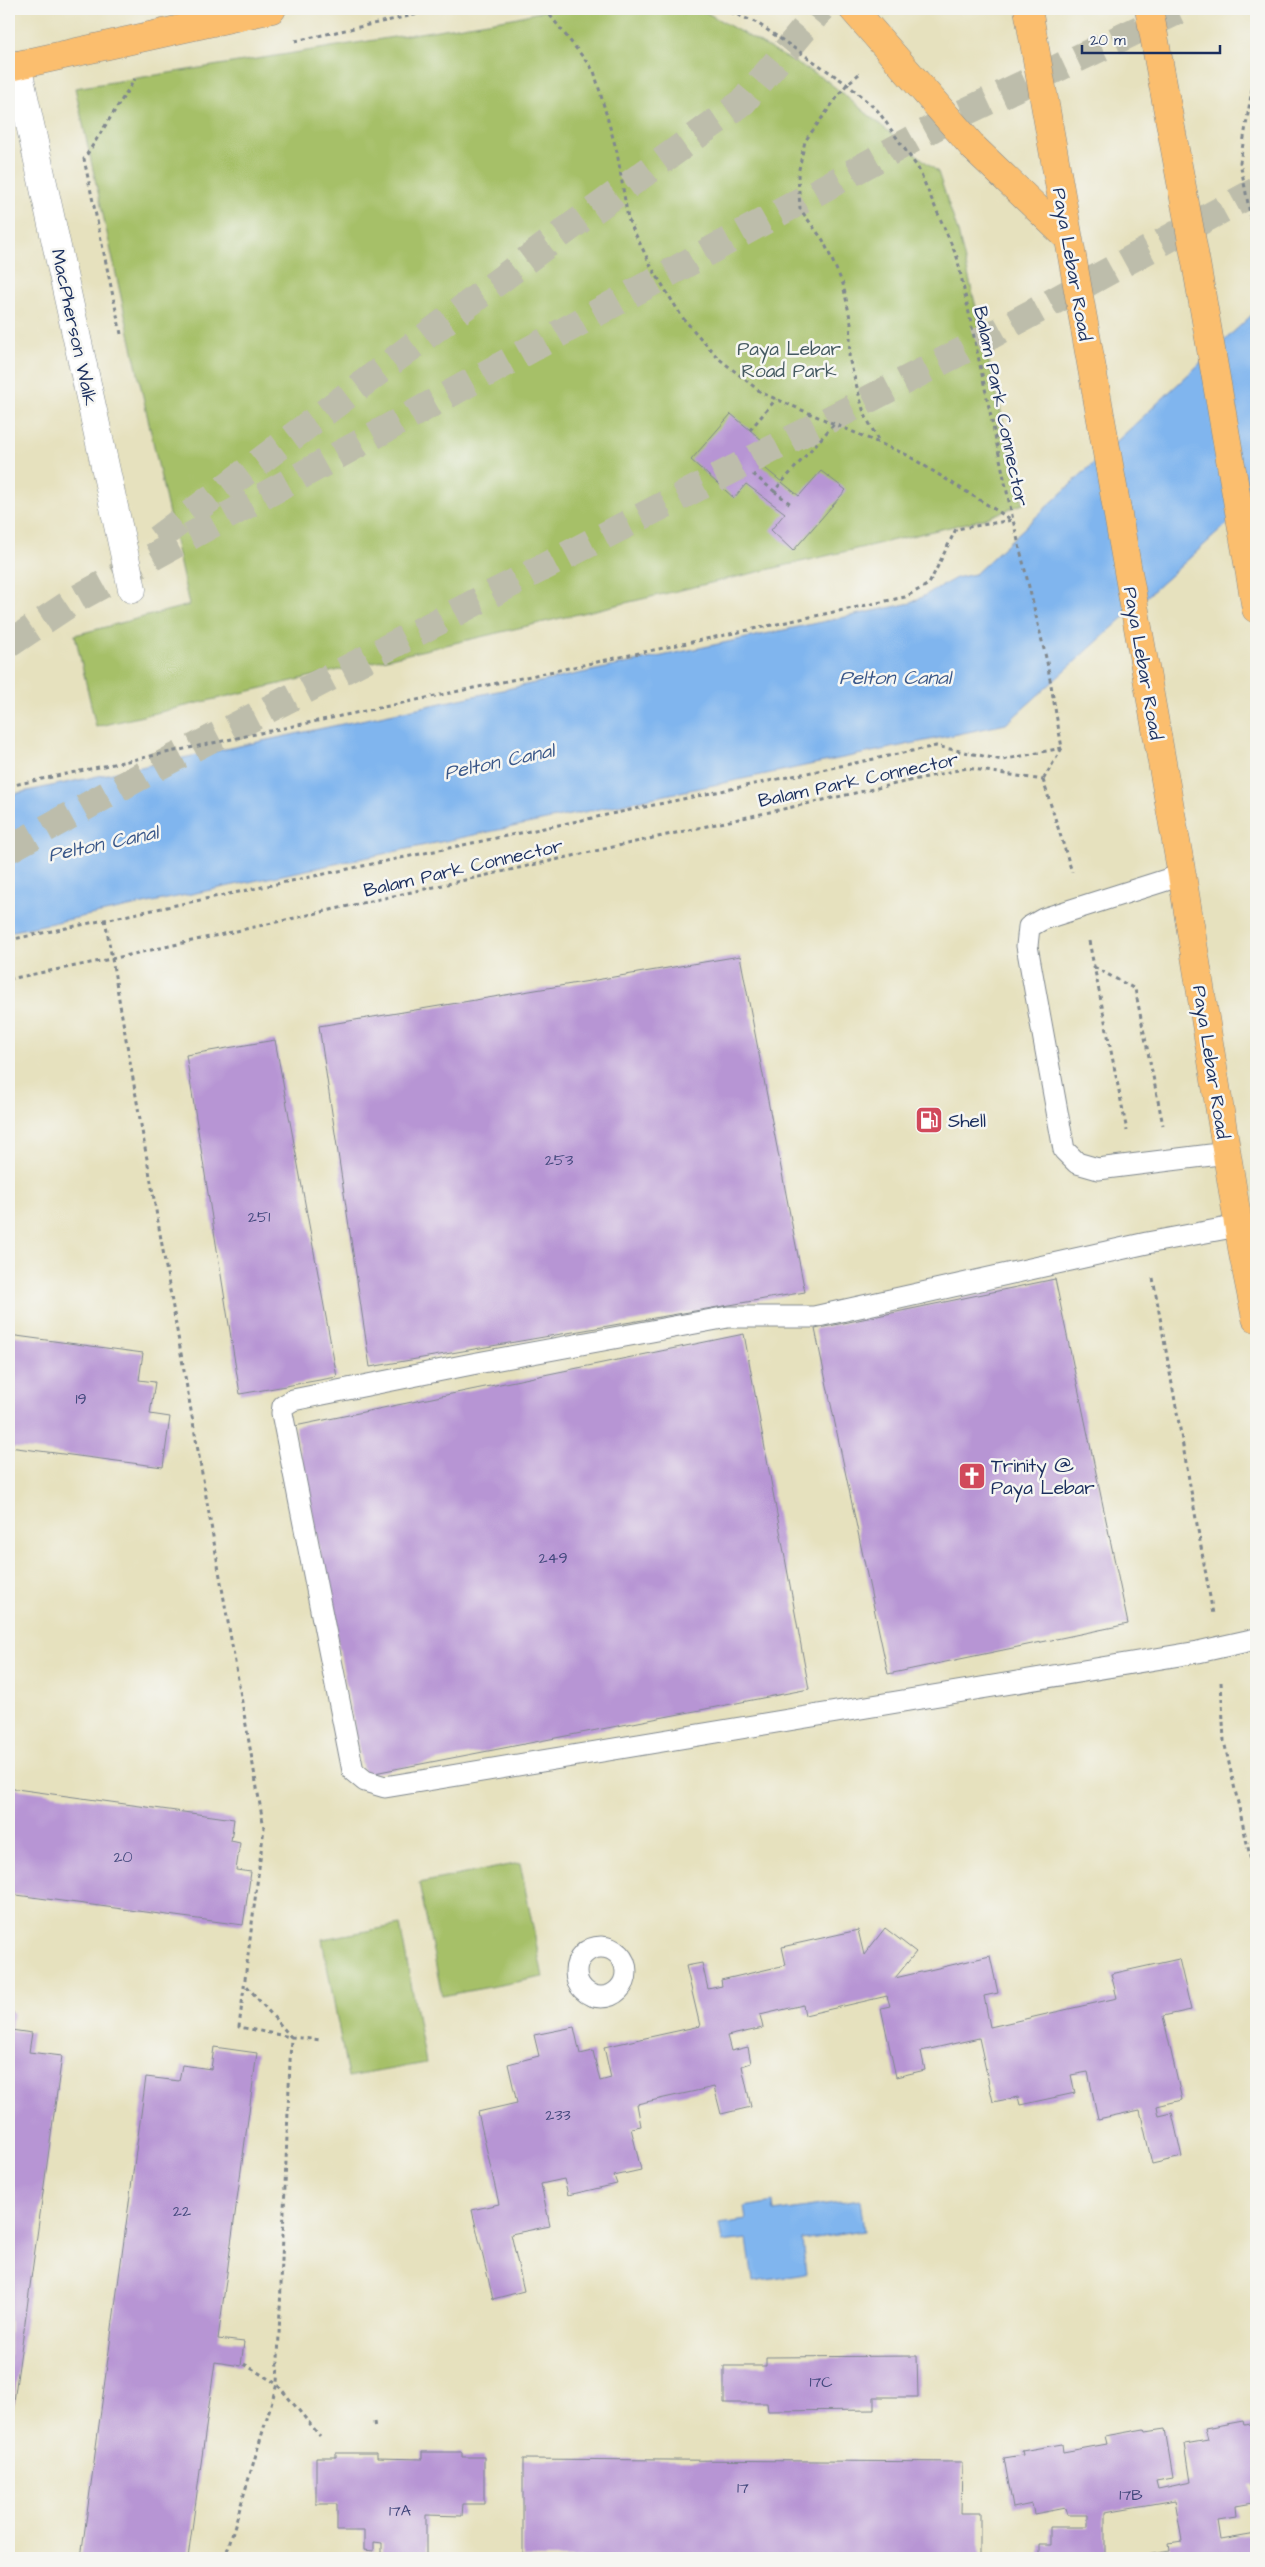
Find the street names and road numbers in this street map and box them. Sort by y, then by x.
street label: Paya Lebar Road [1044,186,1098,343]
street label: MacPherson Walk [44,247,103,408]
street label: Balam Park Connector [966,304,1035,509]
street label: Paya Lebar Road [1115,585,1169,742]
street label: Balam Park Connector [756,746,961,815]
street label: Balam Park Connector [361,832,566,905]
street label: Paya Lebar Road [1184,984,1236,1141]

